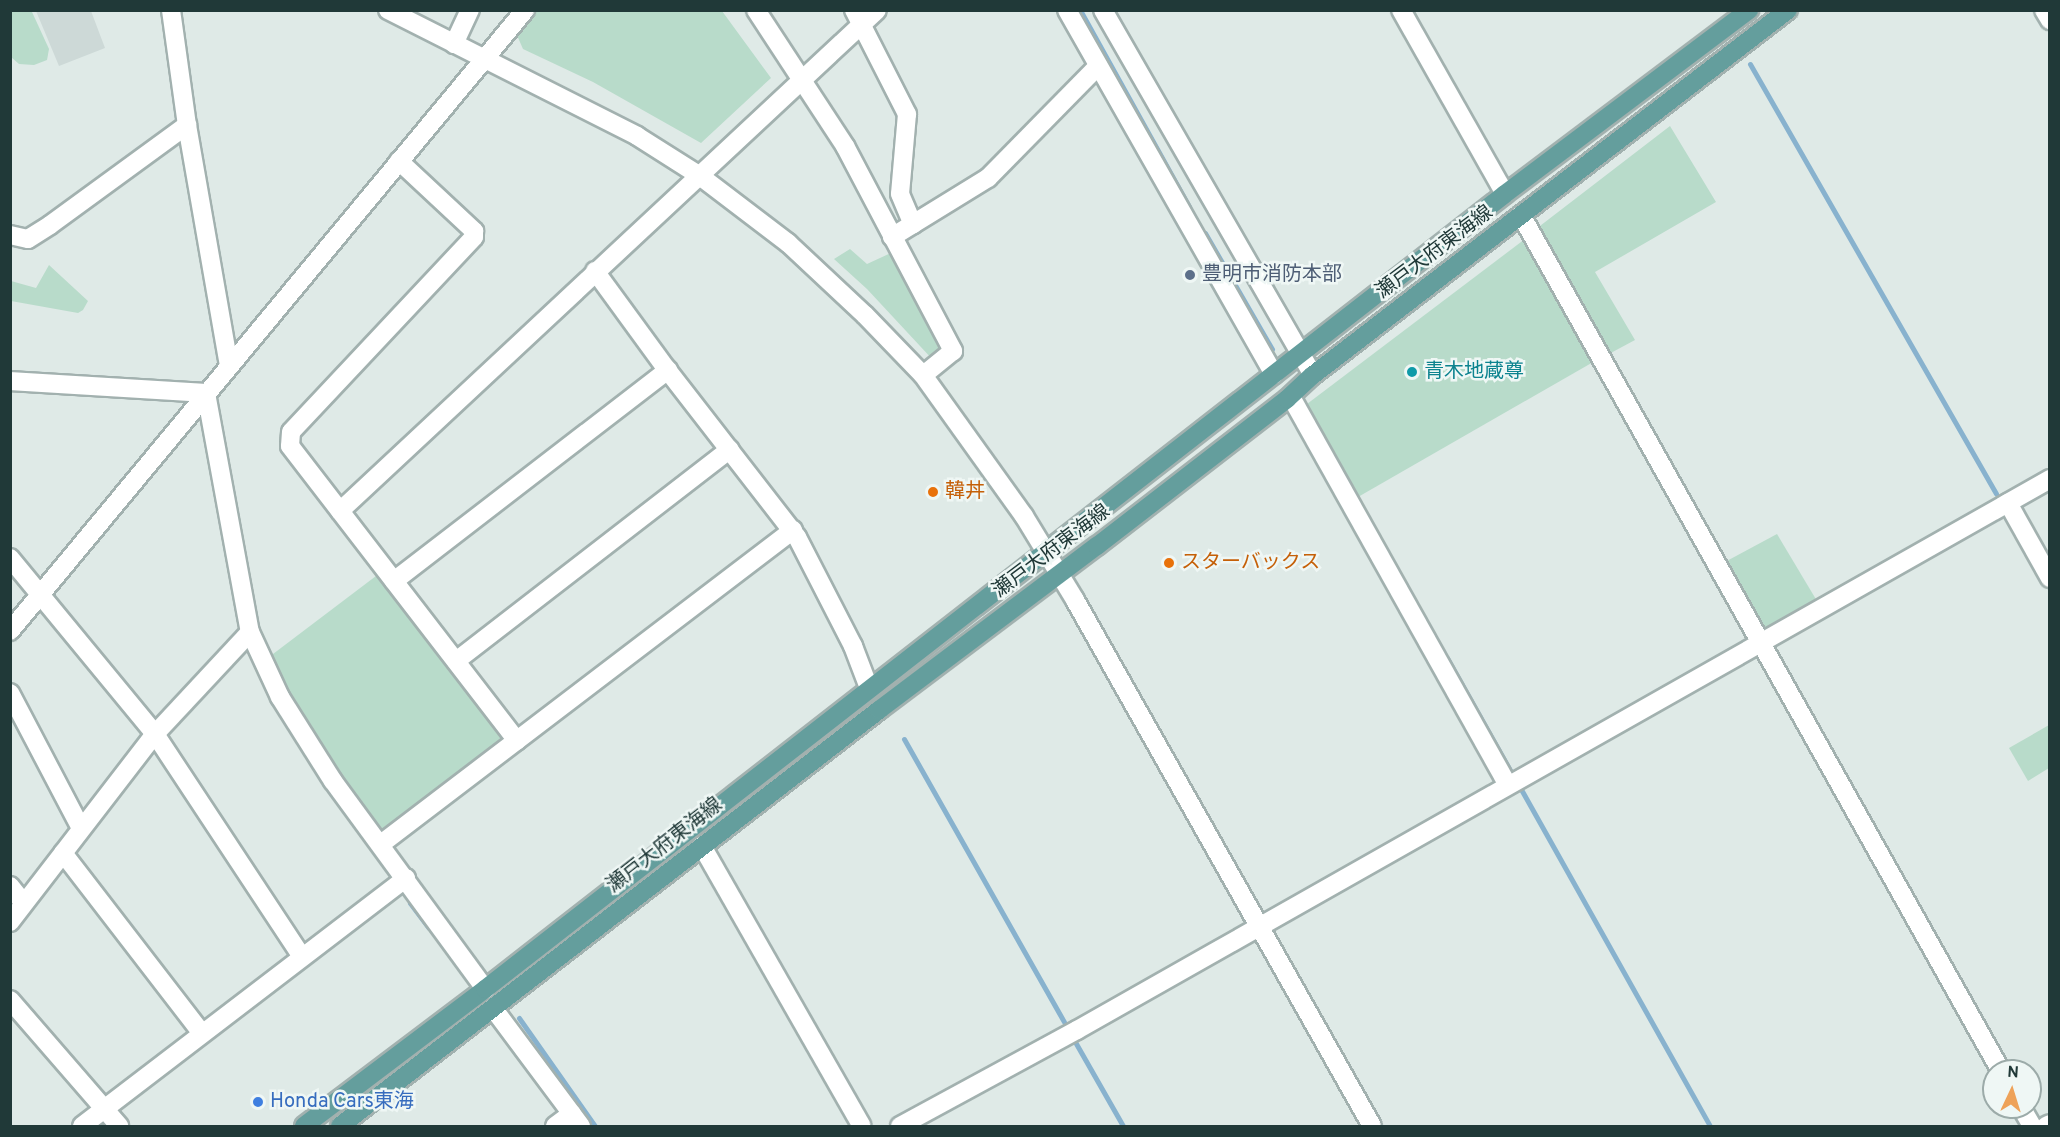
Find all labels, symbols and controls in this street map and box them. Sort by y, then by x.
street label: 瀬戸大府東海線 [1372,201,1498,305]
place label: 豊明市消防本部 [1202,263,1342,287]
marker: 豊明市消防本部 [1183,268,1197,282]
place label: 青木地蔵尊 [1424,360,1524,384]
marker: 青木地蔵尊 [1405,365,1419,379]
place label: 韓丼 [945,480,985,504]
marker: 韓丼 [926,485,940,499]
street label: 瀬戸大府東海線 [989,500,1115,604]
place label: スターバックス [1181,551,1321,575]
marker: スターバックス [1162,556,1176,570]
street label: 瀬戸大府東海線 [602,793,728,899]
north arrow [1982,1059,2042,1119]
text: N [2007,1063,2020,1083]
place label: Honda Cars東海 [270,1090,414,1114]
marker: Honda Cars東海 [251,1095,265,1109]

